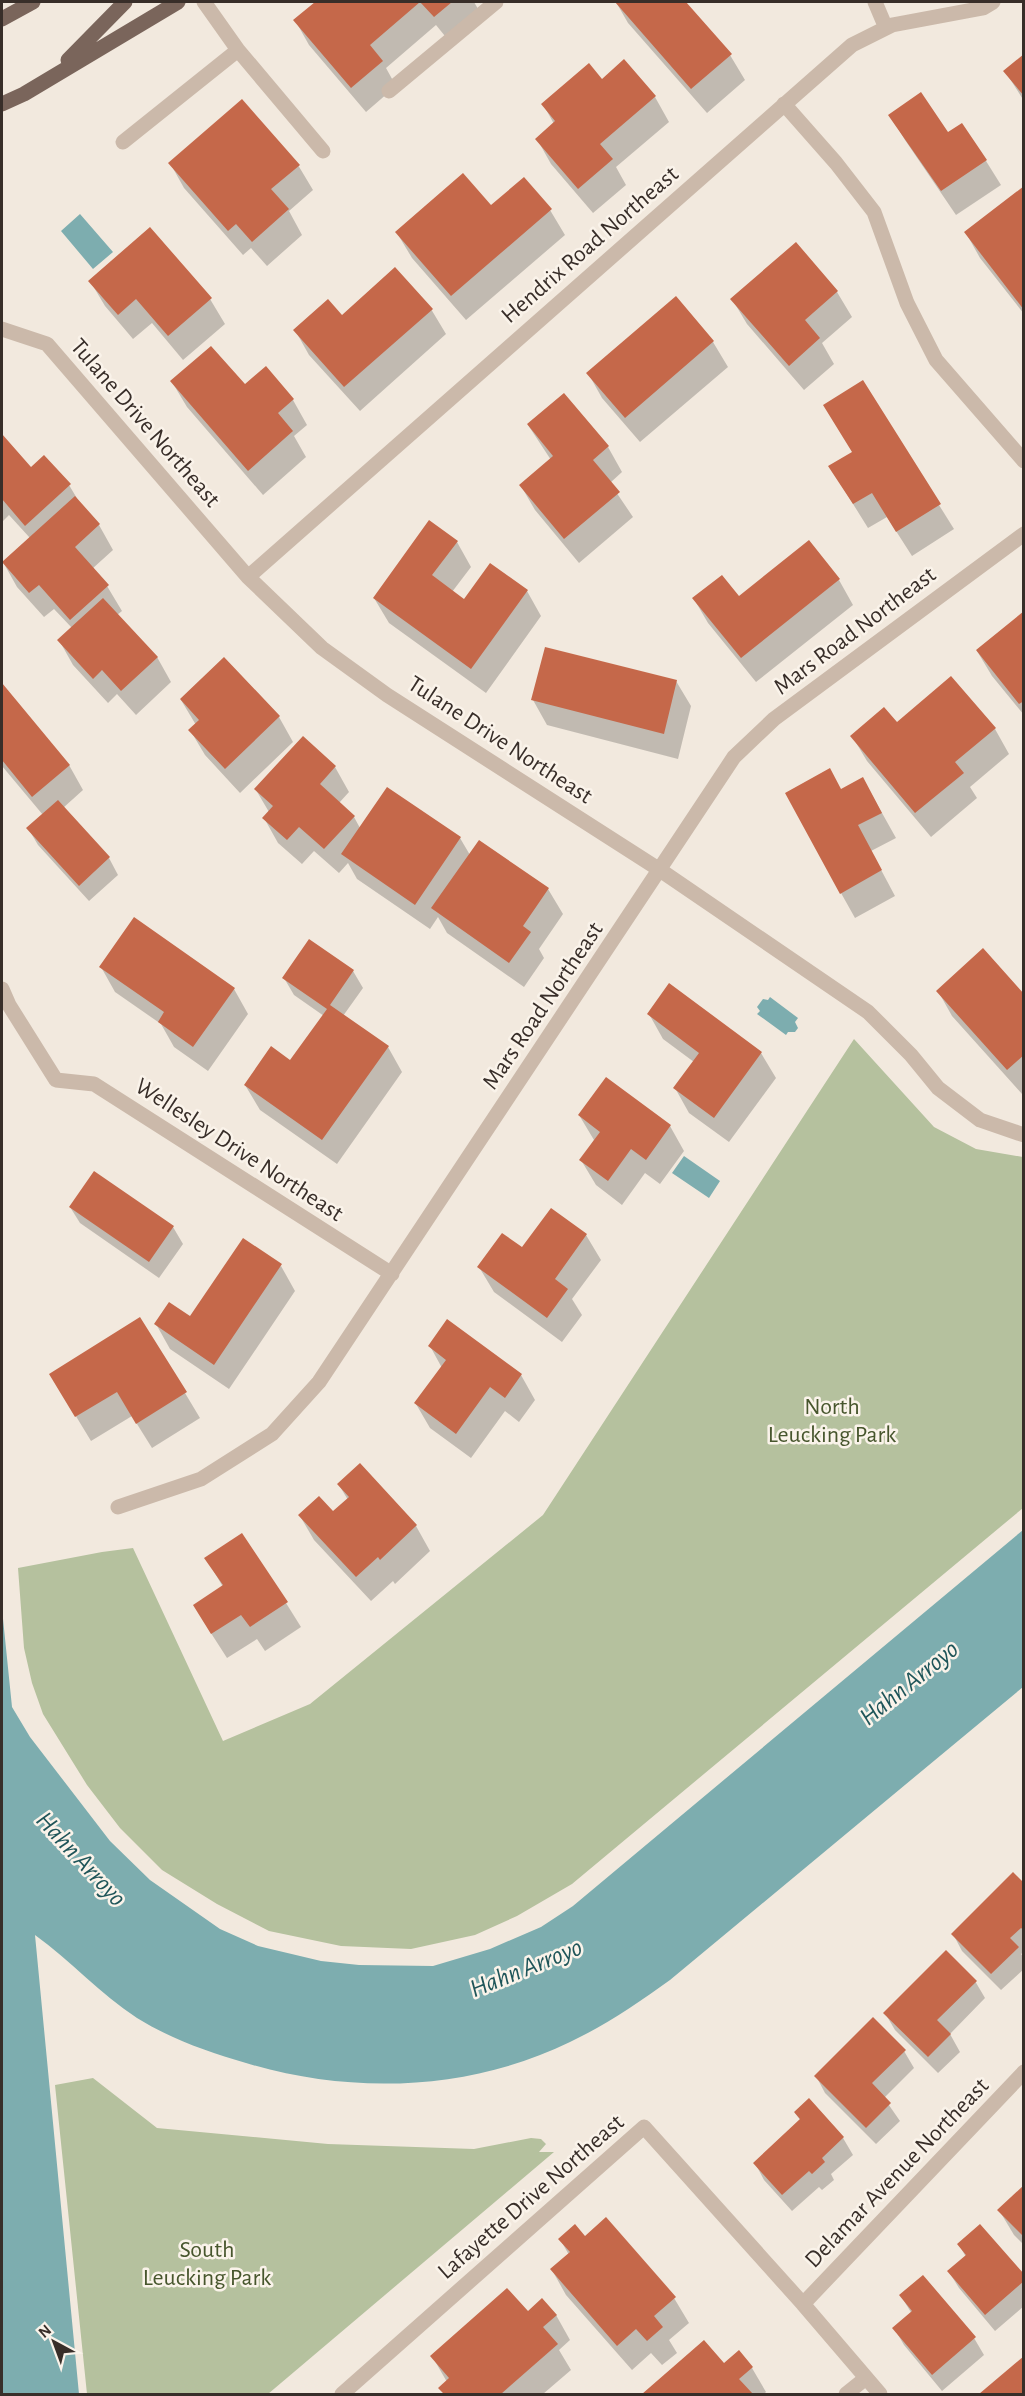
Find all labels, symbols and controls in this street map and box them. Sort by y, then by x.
street label: Hendrix Road Northeast [497,162,683,328]
street label: Tulane Drive Northeast [66,334,225,512]
street label: Mars Road Northeast [770,562,941,700]
street label: Tulane Drive Northeast [404,672,597,809]
street label: Mars Road Northeast [478,918,608,1094]
street label: Wellesley Drive Northeast [131,1074,347,1226]
park label: North Leucking Park [768,1395,896,1447]
water label: Hahn Arroyo [855,1636,963,1730]
water label: Hahn Arroyo [31,1807,131,1911]
water label: Hahn Arroyo [466,1934,586,2002]
street label: Delamar Avenue Northeast [800,2073,994,2272]
street label: Lafayette Drive Northeast [433,2110,629,2284]
park label: South Leucking Park [143,2238,271,2290]
north arrow [24,2312,84,2372]
text: N [35,2322,54,2341]

